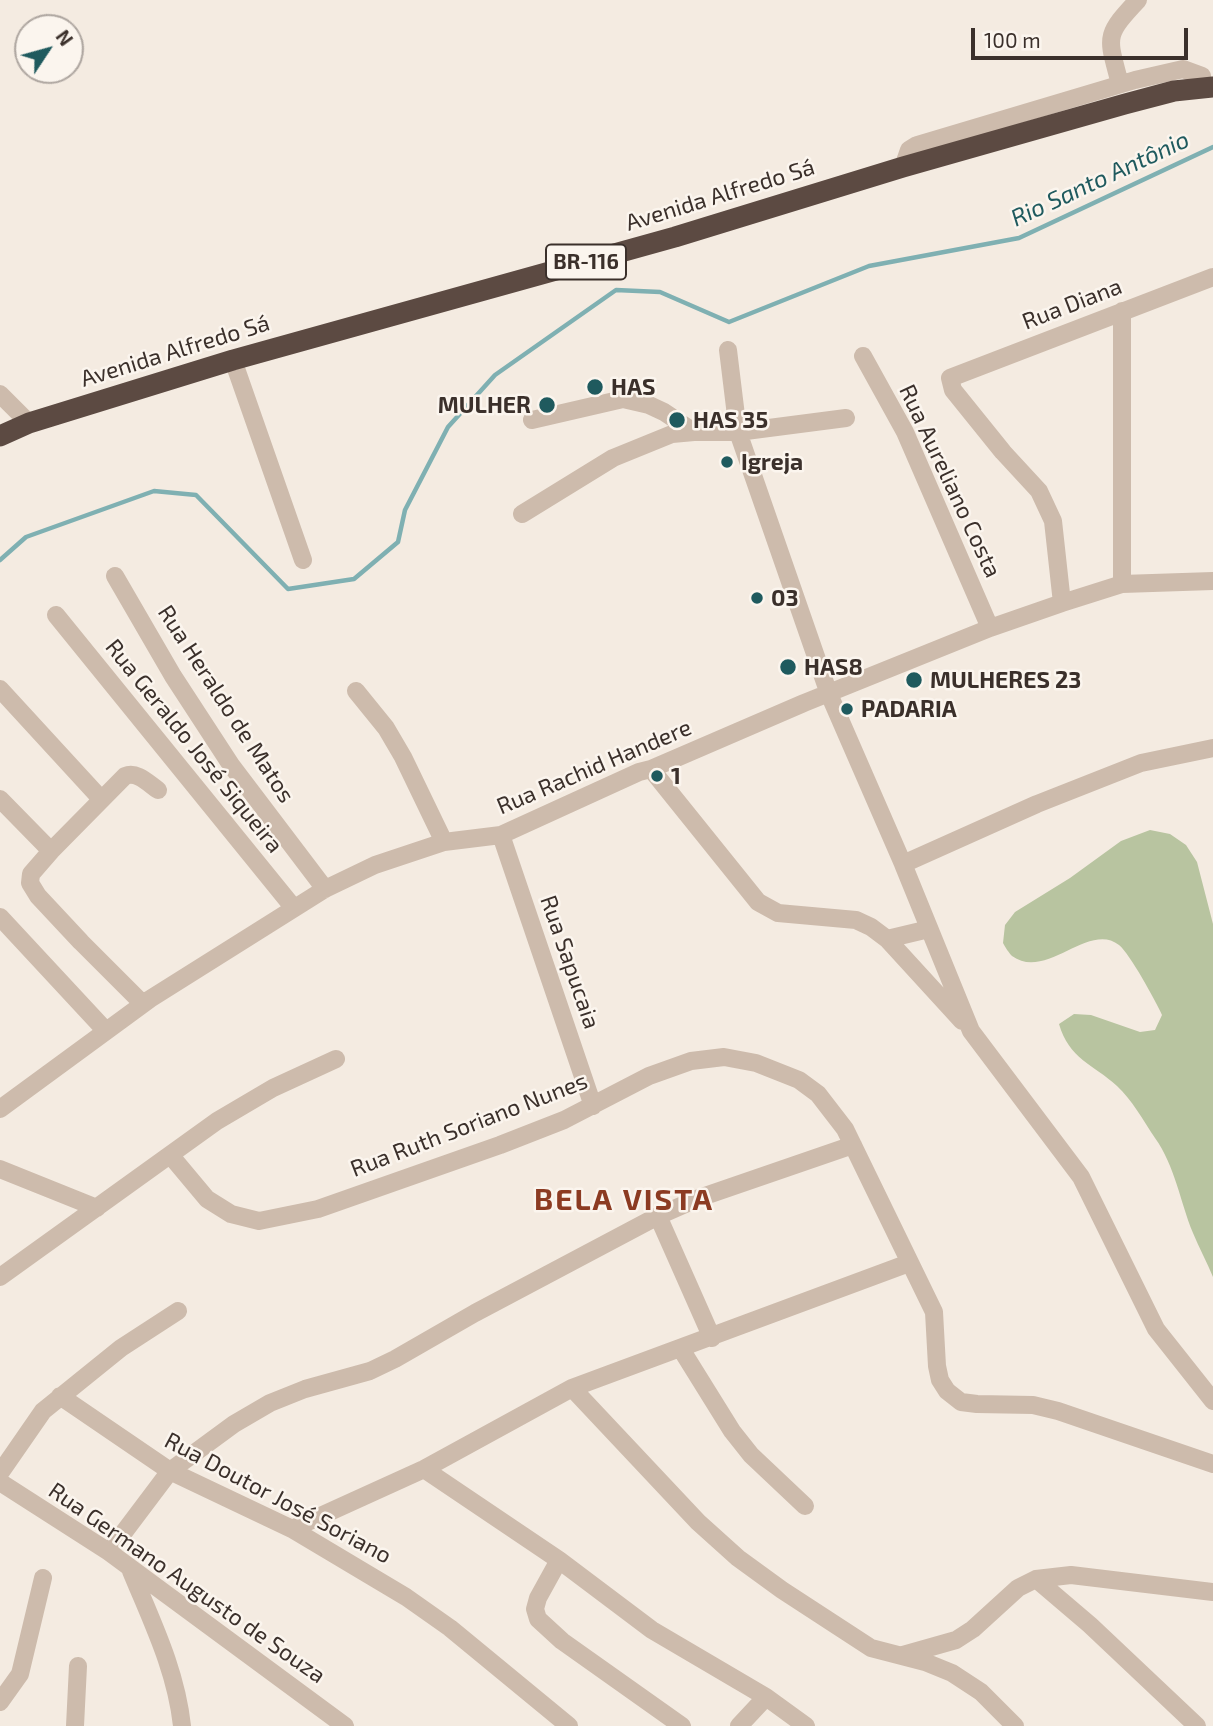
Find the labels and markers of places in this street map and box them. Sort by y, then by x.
place label: HAS [611,373,655,401]
marker: HAS [585,377,605,397]
place label: MULHER [438,391,531,419]
marker: MULHER [537,395,557,415]
place label: HAS 35 [693,406,768,434]
marker: HAS 35 [667,410,687,430]
place label: Igreja [741,448,803,476]
marker: Igreja [719,454,735,470]
place label: 03 [771,584,799,612]
marker: 03 [749,590,765,606]
place label: HAS8 [804,653,863,681]
marker: HAS8 [778,657,798,677]
place label: MULHERES 23 [930,666,1081,694]
marker: MULHERES 23 [904,670,924,690]
place label: PADARIA [861,695,957,723]
marker: PADARIA [839,701,855,717]
place label: 1 [671,762,681,790]
marker: 1 [649,768,665,784]

